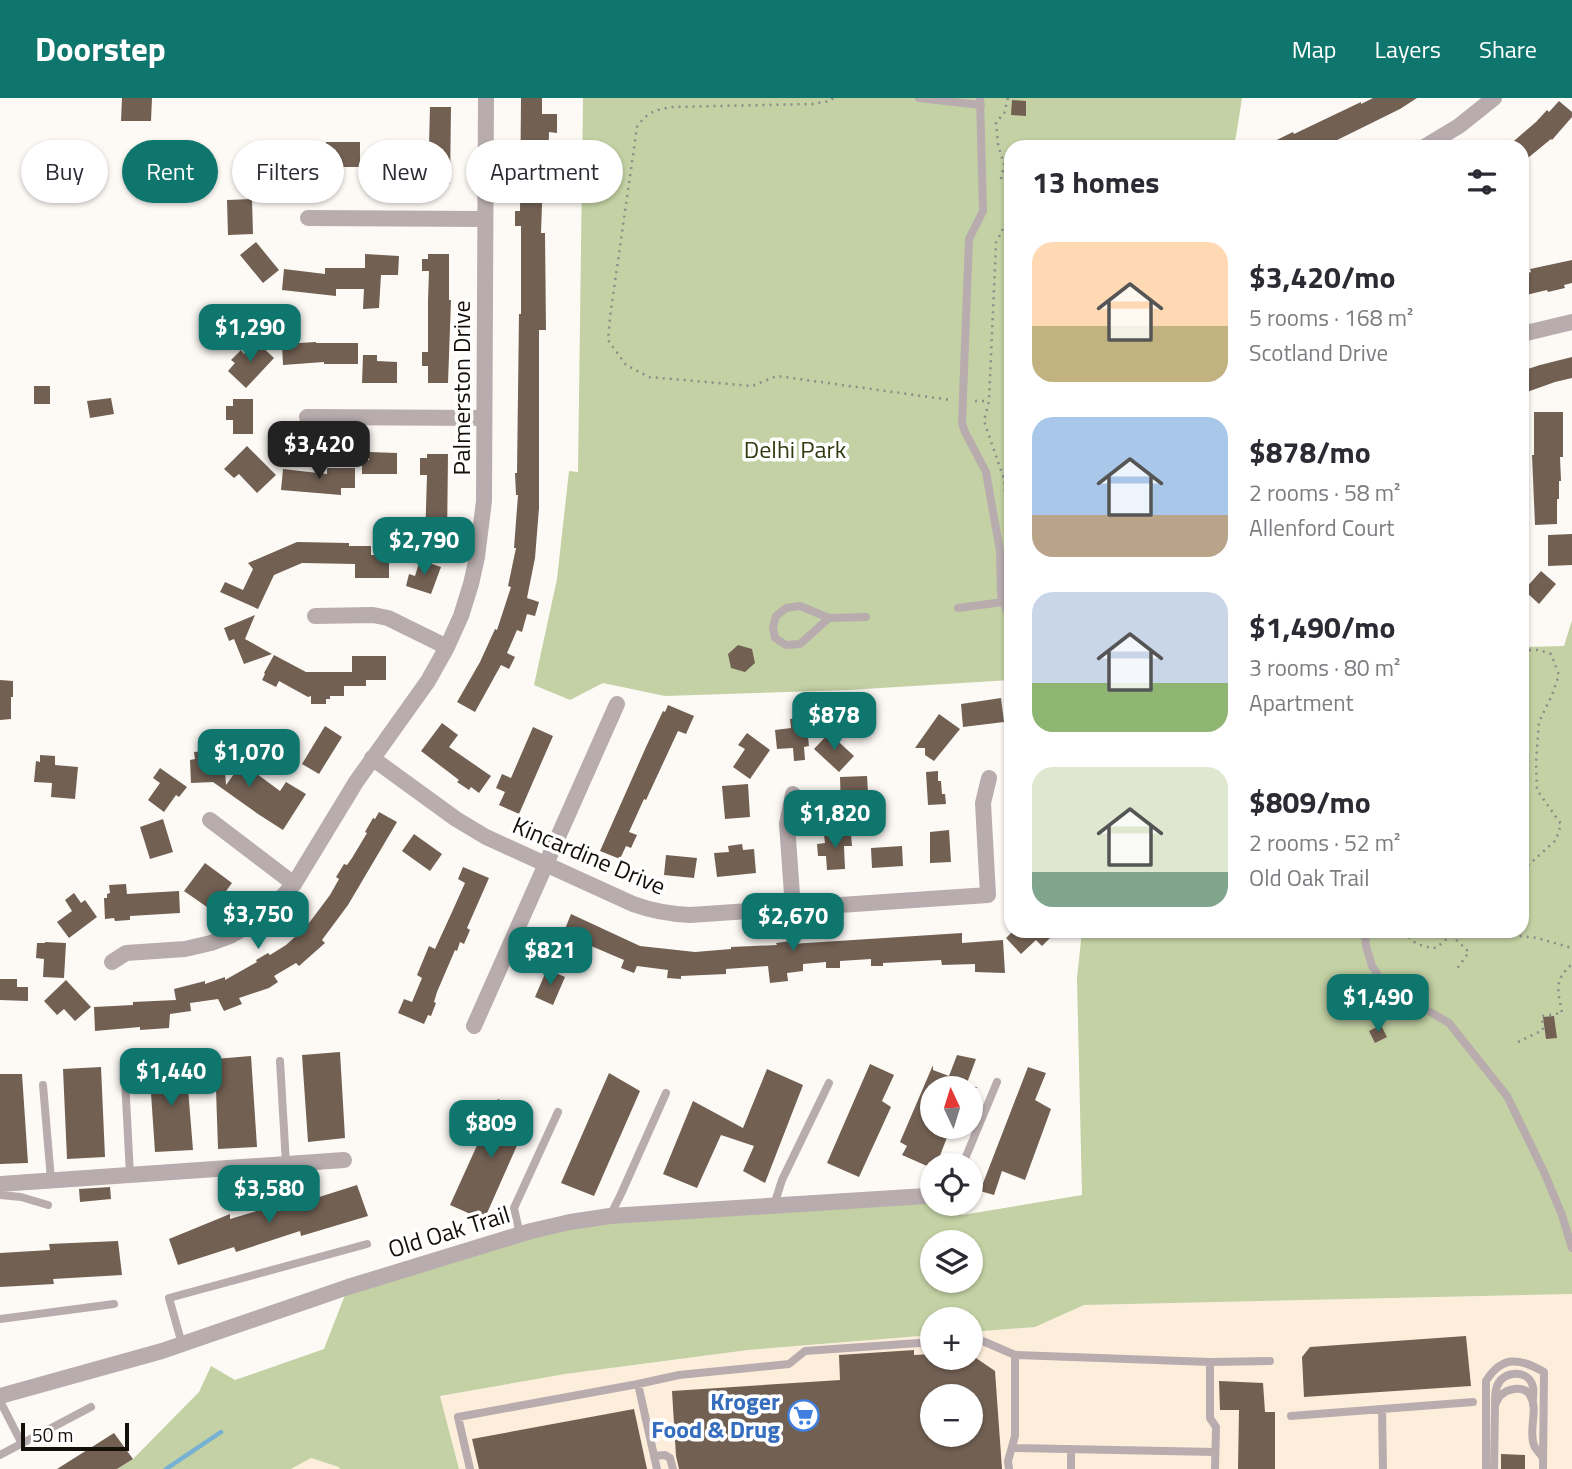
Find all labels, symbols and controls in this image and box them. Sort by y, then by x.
text: Doorstep [35,24,166,74]
text: Map [1292,31,1337,67]
text: Layers [1375,31,1441,67]
text: Share [1479,31,1537,67]
chip: Buy [21,140,108,203]
chip: Rent [122,140,218,203]
chip: Filters [232,140,344,203]
chip: New [358,140,452,203]
chip: Apartment [466,140,623,203]
text: 13 homes [1032,159,1159,205]
icon: filters [1463,163,1501,201]
text: $3,420/mo [1249,254,1395,300]
icon: home [1088,270,1172,354]
street label: Palmerston Drive [443,300,479,476]
text: 5 rooms · 168 m² [1249,300,1413,335]
pin: $1,290 [193,304,307,364]
text: $1,290 [215,309,285,344]
text: Scotland Drive [1249,335,1388,370]
pin: $3,420 [262,422,376,481]
text: $3,420 [284,426,354,461]
text: $878/mo [1249,429,1371,475]
park label: Delhi Park [744,431,847,467]
icon: home [1088,445,1172,529]
text: 2 rooms · 58 m² [1249,475,1400,510]
text: Allenford Court [1249,510,1394,545]
pin: $2,790 [367,518,481,577]
text: $2,790 [389,522,459,557]
text: $1,490/mo [1249,604,1395,650]
icon: home [1088,620,1172,704]
text: 3 rooms · 80 m² [1249,650,1400,685]
text: Apartment [1249,685,1354,720]
pin: $878 [793,692,875,752]
text: $878 [808,697,860,732]
pin: $1,070 [192,730,306,789]
text: $1,070 [214,734,284,769]
text: $809/mo [1249,779,1371,825]
pin: $1,820 [778,790,892,850]
text: $1,820 [800,795,870,830]
icon: home [1088,795,1172,879]
street label: Kincardine Drive [507,807,671,903]
text: 2 rooms · 52 m² [1249,825,1400,860]
text: Old Oak Trail [1249,860,1369,895]
pin: $3,750 [201,892,315,951]
pin: $2,670 [736,894,850,953]
text: $3,750 [223,896,293,931]
text: $2,670 [758,898,828,933]
pin: $821 [509,928,591,987]
text: $821 [524,932,576,967]
pin: $1,490 [1321,974,1435,1034]
text: $1,490 [1343,979,1413,1014]
pin: $1,440 [114,1048,228,1108]
text: $1,440 [136,1053,206,1088]
north arrow [920,1076,984,1139]
map controls [920,1076,983,1447]
pin: $809 [450,1100,532,1160]
text: $809 [465,1105,517,1140]
button: locate [920,1153,983,1216]
pin: $3,580 [212,1166,326,1225]
text: $3,580 [234,1170,304,1205]
street label: Old Oak Trail [383,1195,514,1267]
button: layers [920,1230,983,1293]
button: + [920,1307,983,1370]
place label: Kroger Food & Drug [651,1383,780,1447]
button: − [920,1384,983,1447]
supermarket icon: Kroger Food & Drug [786,1399,820,1433]
scale bar [21,1420,130,1452]
text: 50 m [32,1420,73,1449]

